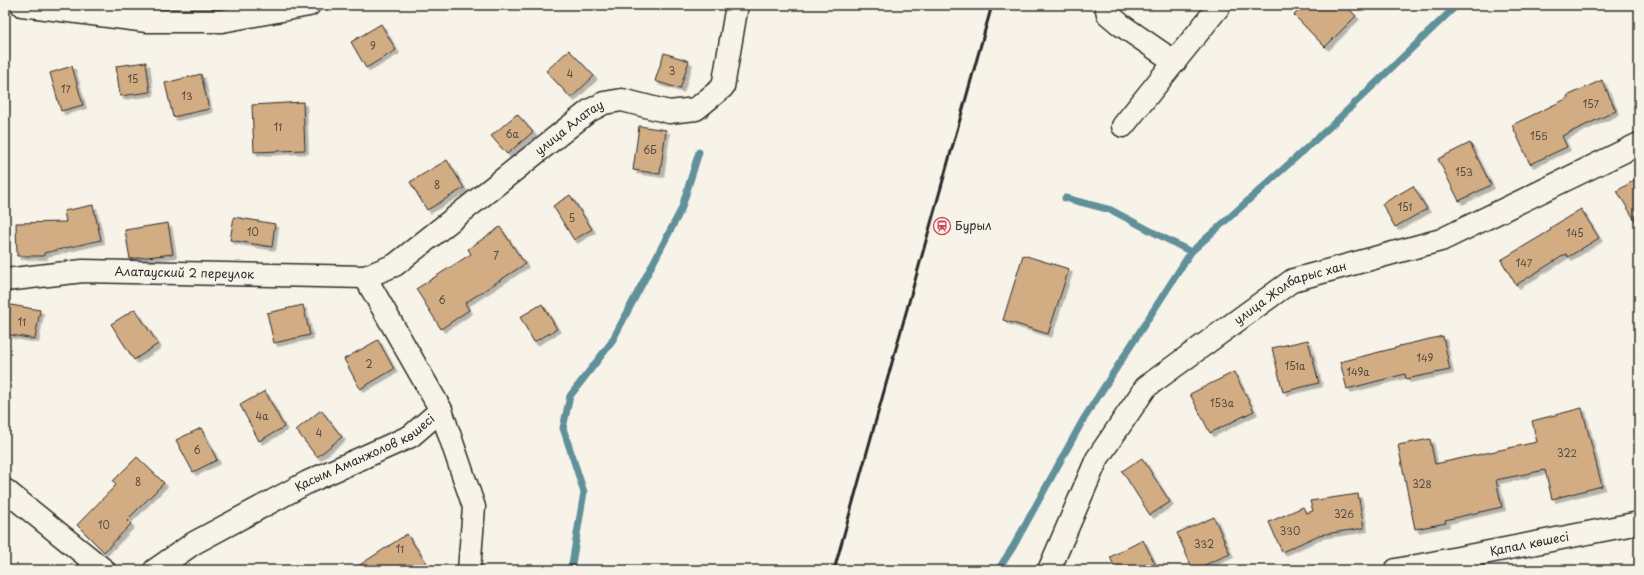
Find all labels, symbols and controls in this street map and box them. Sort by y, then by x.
house number: 9 [370,38,376,53]
house number: 3 [669,63,675,78]
house number: 4 [567,66,574,81]
house number: 15 [128,71,138,86]
house number: 17 [61,81,72,96]
house number: 13 [181,88,193,103]
street label: улица Алатау [531,95,607,159]
house number: 157 [1583,96,1600,111]
house number: 11 [274,119,282,134]
house number: 6а [505,126,519,141]
house number: 155 [1530,128,1548,143]
house number: 6Б [643,142,657,157]
house number: 153 [1455,164,1473,179]
house number: 8 [434,177,440,192]
house number: 151 [1398,199,1412,214]
house number: 5 [569,210,575,225]
station icon: Бурыл [932,216,952,236]
place label: Бурыл [955,216,991,234]
house number: 10 [247,224,259,239]
house number: 145 [1566,225,1584,240]
house number: 7 [493,248,499,263]
house number: 147 [1516,255,1533,270]
street label: улица Жолбарыс хан [1230,256,1348,328]
street label: Алатауский 2 переулок [114,262,255,283]
house number: 6 [438,292,446,307]
house number: 11 [18,314,26,329]
house number: 149 [1417,350,1434,365]
house number: 2 [365,356,373,371]
house number: 151а [1285,358,1306,373]
house number: 149а [1346,364,1370,379]
house number: 153а [1210,395,1235,410]
house number: 4а [256,408,269,423]
street label: Қасым Аманжолов көшесі [291,409,438,495]
house number: 4 [316,425,323,440]
house number: 6 [193,442,201,457]
house number: 322 [1557,445,1577,460]
house number: 8 [135,474,141,489]
house number: 328 [1412,476,1432,491]
house number: 326 [1334,506,1354,521]
house number: 10 [98,517,110,532]
house number: 330 [1280,523,1300,538]
street label: Қапал көшесі [1488,527,1570,560]
house number: 332 [1194,536,1214,551]
house number: 11 [396,541,404,556]

